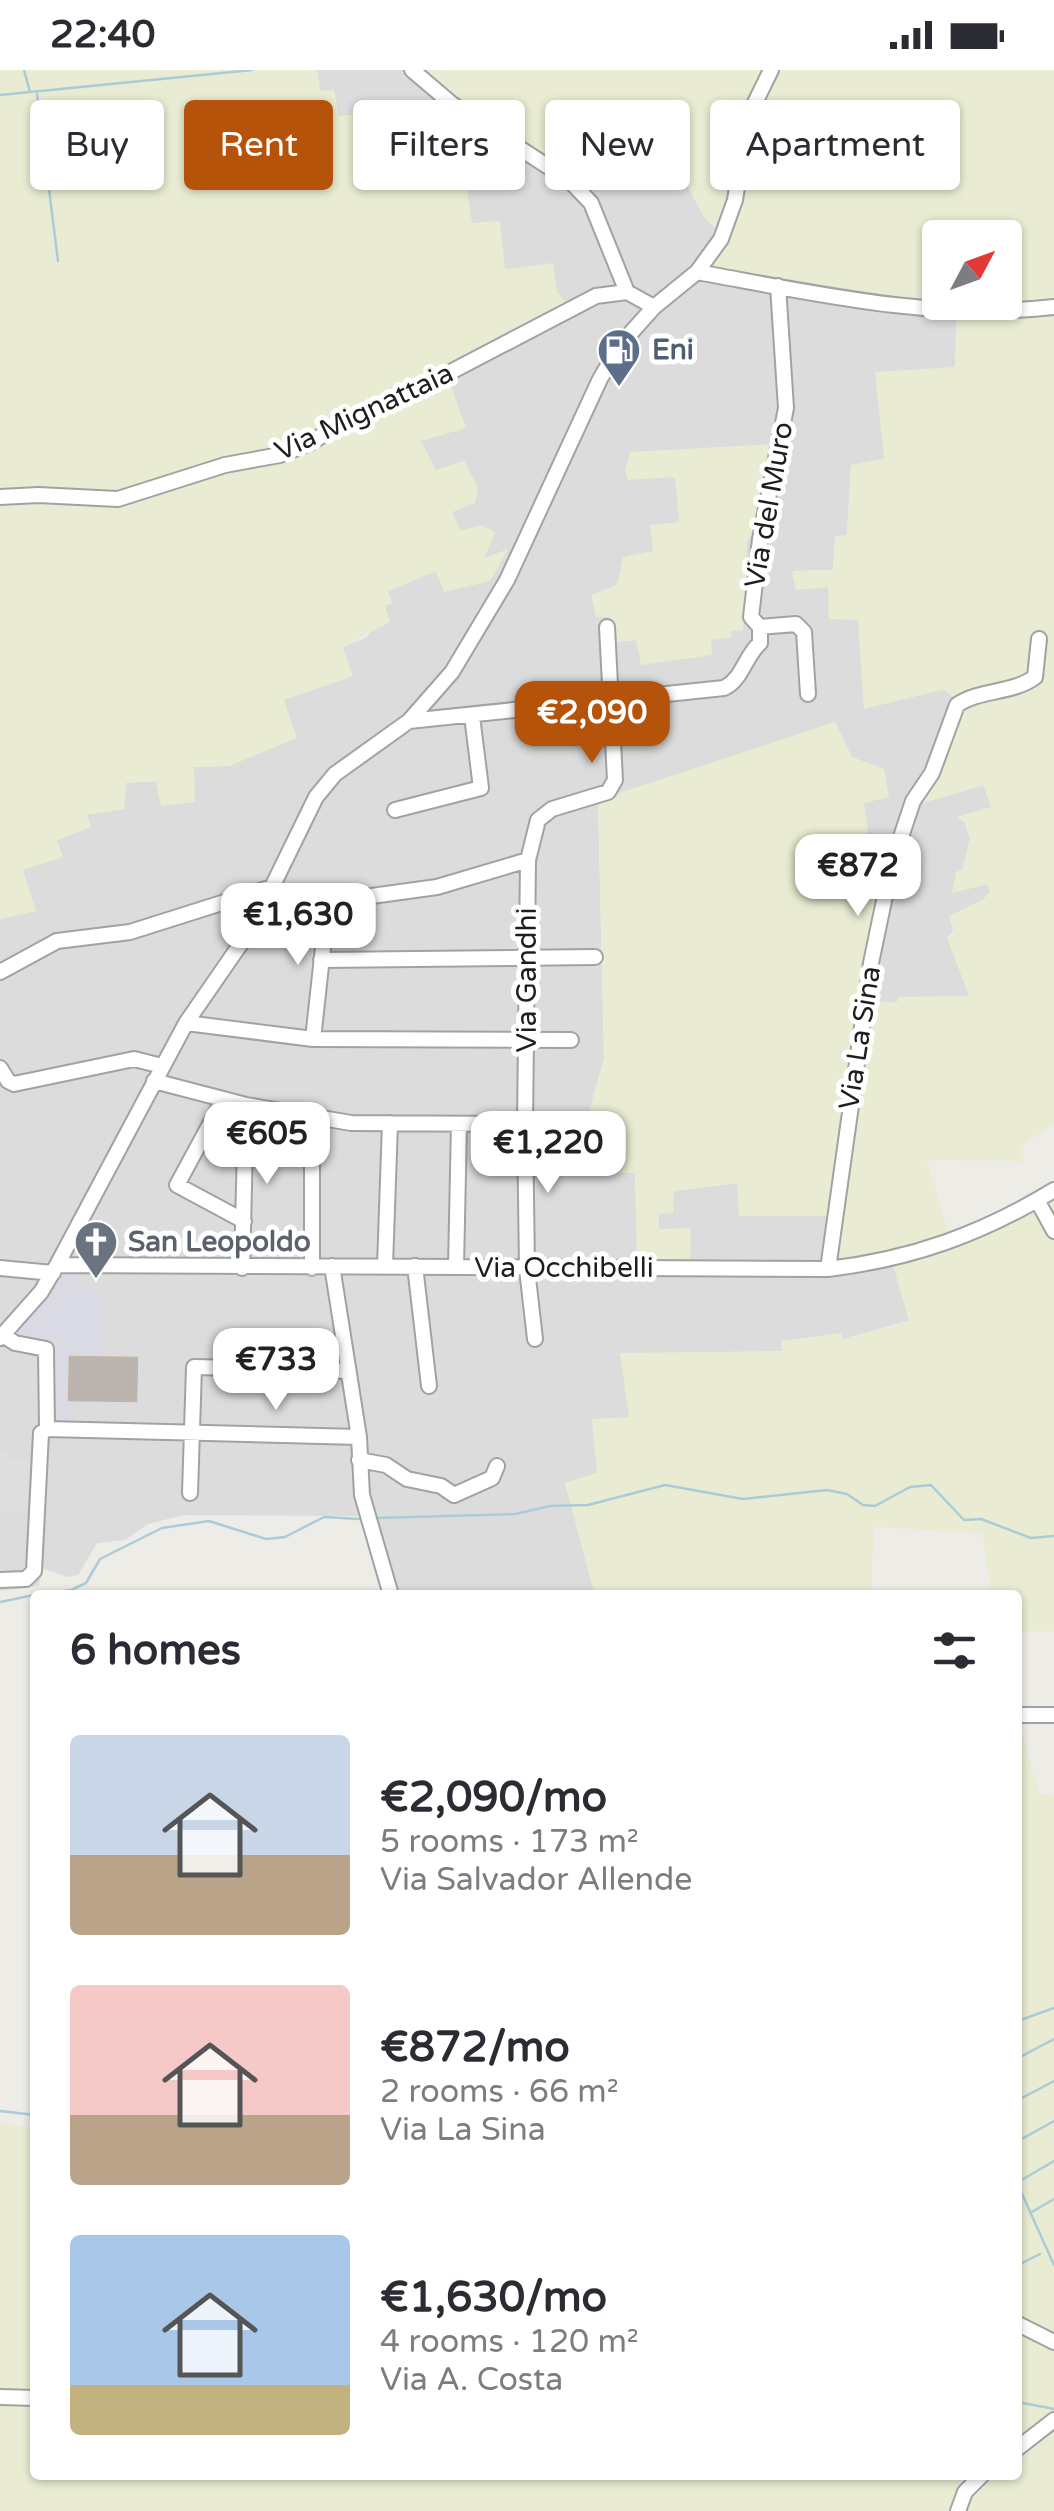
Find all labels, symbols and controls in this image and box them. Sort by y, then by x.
text: 22:40 [50,12,155,58]
chip: Buy [30,100,164,190]
chip: Rent [184,100,333,190]
chip: Filters [353,100,525,190]
chip: New [545,100,690,190]
chip: Apartment [710,100,960,190]
north arrow [922,220,1022,320]
map controls [922,220,1022,320]
fuel station icon: Eni [596,327,642,388]
place label: Eni [652,333,694,367]
street label: Via Mignattaia [269,356,459,468]
street label: Via del Muro [738,419,800,591]
pin: €2,090 [511,681,673,766]
text: €2,090 [537,694,647,732]
pin: €872 [799,834,917,919]
text: €872 [817,847,899,885]
pin: €1,630 [217,883,379,968]
text: €1,630 [243,896,353,934]
street label: Via Gandhi [510,908,544,1052]
street label: Via La Sina [832,964,888,1112]
pin: €605 [208,1102,326,1187]
pin: €1,220 [467,1111,629,1196]
text: €605 [226,1115,308,1153]
text: €1,220 [493,1124,603,1162]
church icon: San Leopoldo [73,1219,119,1280]
place label: San Leopoldo [128,1225,311,1259]
street label: Via Occhibelli [474,1251,654,1285]
pin: €733 [217,1328,335,1413]
text: €733 [235,1341,317,1379]
icon: filters [927,1623,982,1678]
text: 6 homes [70,1625,241,1676]
text: €2,090/mo [380,1772,607,1823]
icon: home [150,1775,270,1895]
text: 5 rooms · 173 m² [380,1823,639,1861]
text: Via Salvador Allende [380,1861,692,1899]
text: €872/mo [380,2022,570,2073]
icon: home [150,2025,270,2145]
text: 2 rooms · 66 m² [380,2073,619,2111]
text: Via La Sina [380,2111,546,2149]
text: €1,630/mo [380,2272,607,2323]
icon: home [150,2275,270,2395]
text: 4 rooms · 120 m² [380,2323,639,2361]
text: Via A. Costa [380,2361,563,2399]

